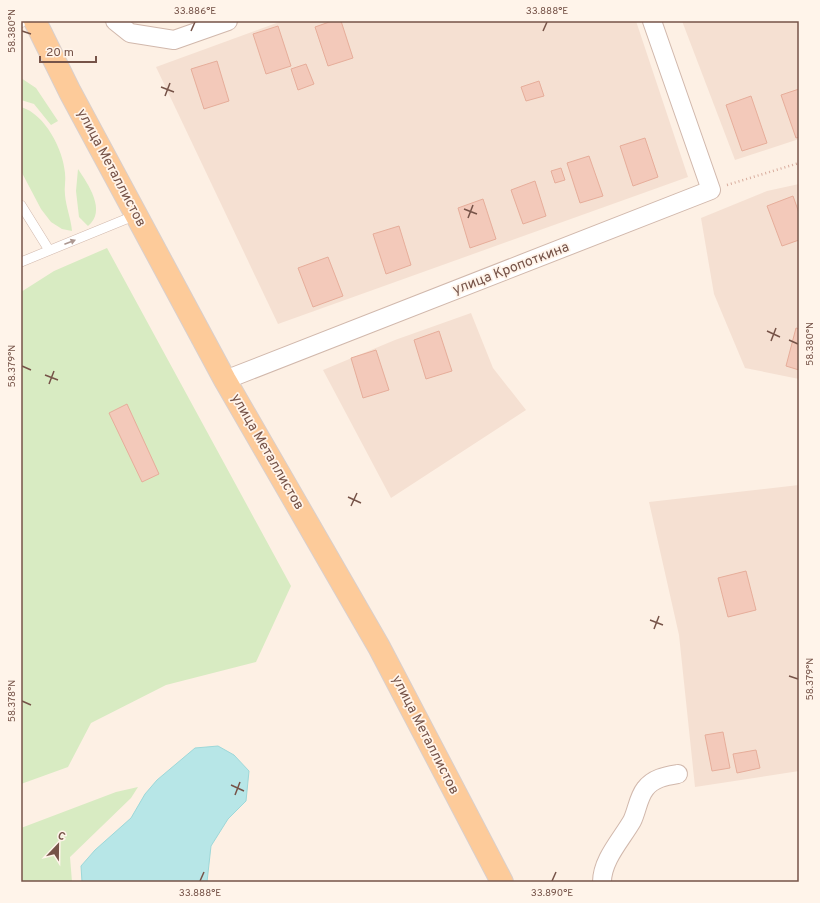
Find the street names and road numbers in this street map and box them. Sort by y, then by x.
street label: улица Металлистов [73,106,149,230]
street label: улица Кропоткина [450,239,572,299]
street label: улица Металлистов [227,391,307,513]
street label: улица Металлистов [388,673,462,797]

